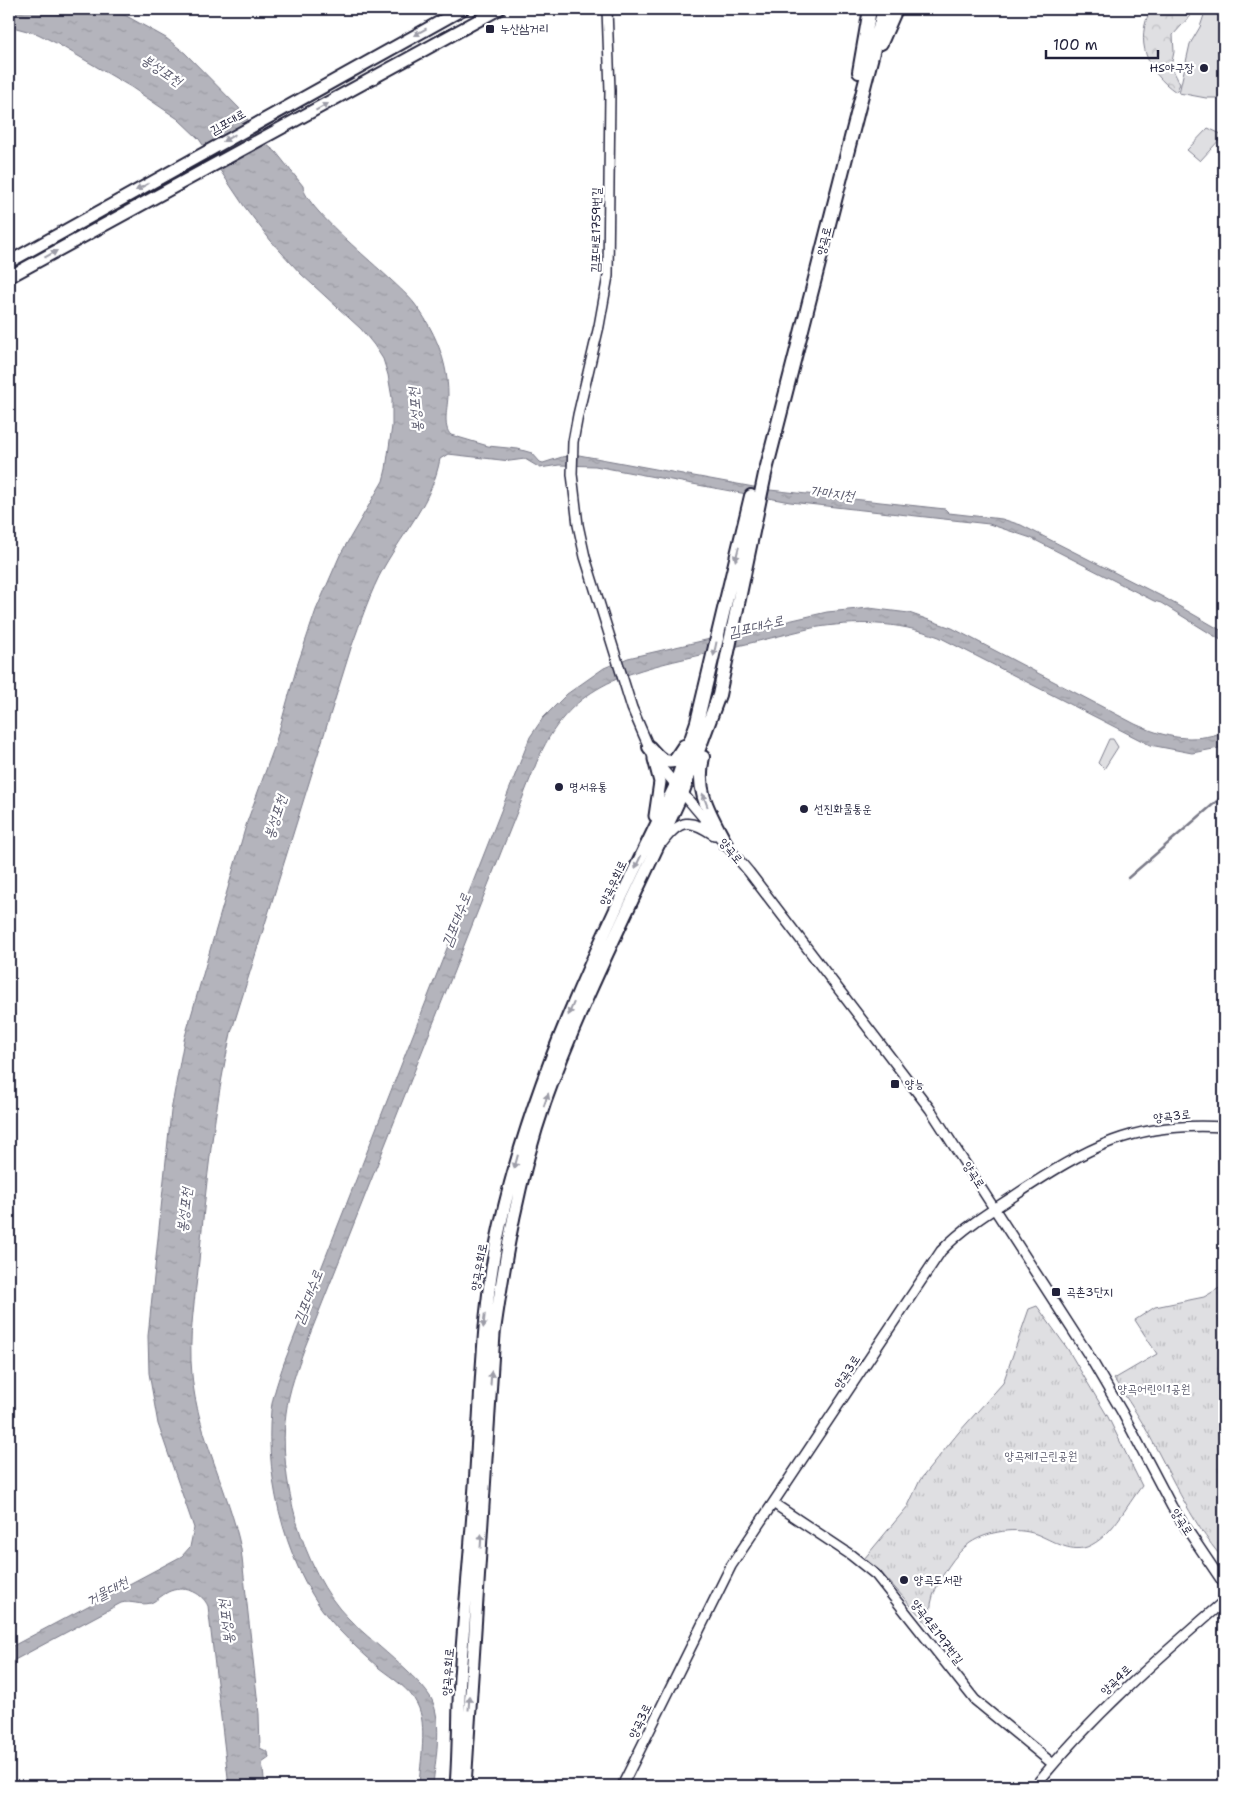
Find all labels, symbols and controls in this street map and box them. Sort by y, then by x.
place label: 누산삼거리 [500,21,548,37]
marker: 누산삼거리 [484,23,496,35]
one-way arrow [413,28,427,36]
scale bar [1046,28,1158,60]
text: 100 m [1053,35,1098,55]
water label: 봉성포천 [138,50,187,91]
place label: HS야구장 [1150,60,1194,76]
marker: HS야구장 [1198,62,1210,74]
one-way arrow [315,102,329,111]
street label: 김포대로 [207,105,249,139]
one-way arrow [223,133,236,142]
one-way arrow [134,183,149,191]
street label: 김포대로1759번길 [587,187,605,273]
street label: 양곡로 [813,225,835,257]
one-way arrow [45,249,58,258]
water label: 봉성포천 [404,385,426,433]
water label: 가마지천 [809,481,857,505]
one-way arrow [733,547,741,562]
water label: 김포대수로 [727,611,785,641]
one-way arrow [711,642,719,657]
place label: 명서유통 [569,779,608,795]
marker: 명서유통 [553,781,565,793]
water label: 봉성포천 [259,791,291,841]
one-way arrow [701,792,709,807]
place label: 선진화물통운 [814,801,872,817]
marker: 선진화물통운 [798,803,810,815]
street label: 양곡로 [716,835,746,867]
one-way arrow [634,855,642,869]
street label: 양곡우회로 [596,858,630,908]
water label: 김포대수로 [438,890,474,950]
one-way arrow [566,1002,574,1017]
place label: 양능 [905,1076,924,1092]
marker: 양능 [889,1078,901,1090]
one-way arrow [543,1092,550,1107]
street label: 양곡3로 [1153,1106,1191,1126]
one-way arrow [512,1155,520,1170]
street label: 양곡로 [959,1158,989,1192]
water label: 봉성포천 [172,1185,196,1233]
street label: 양곡우회로 [467,1242,491,1292]
water label: 김포대수로 [290,1267,326,1327]
place label: 곡촌3단지 [1066,1284,1113,1300]
marker: 곡촌3단지 [1050,1286,1062,1298]
one-way arrow [480,1314,488,1330]
street label: 양곡3로 [830,1352,864,1392]
one-way arrow [487,1370,495,1386]
park label: 양곡어린이1공원 [1118,1381,1190,1397]
park label: 양곡제1근린공원 [1005,1448,1077,1464]
street label: 양곡로 [1167,1505,1197,1539]
one-way arrow [477,1532,485,1548]
water label: 거물대천 [83,1572,133,1609]
place label: 양곡도서관 [914,1572,963,1588]
marker: 양곡도서관 [898,1574,910,1586]
street label: 양곡4로197번길 [907,1596,967,1668]
water label: 봉성포천 [214,1597,238,1645]
street label: 양곡우회로 [438,1647,458,1697]
street label: 양곡4로 [1097,1661,1135,1699]
one-way arrow [466,1694,474,1710]
street label: 양곡3로 [625,1701,655,1741]

